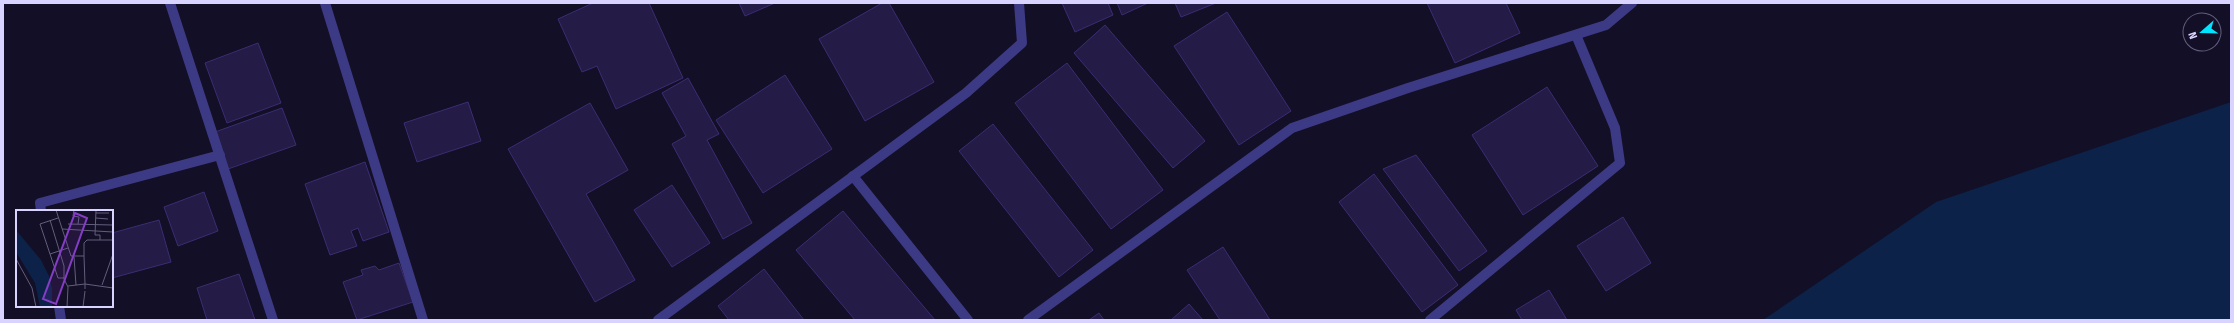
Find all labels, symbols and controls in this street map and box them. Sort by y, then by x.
north arrow [2182,12,2222,52]
text: N [2186,30,2200,41]
inset map [16,210,113,307]

